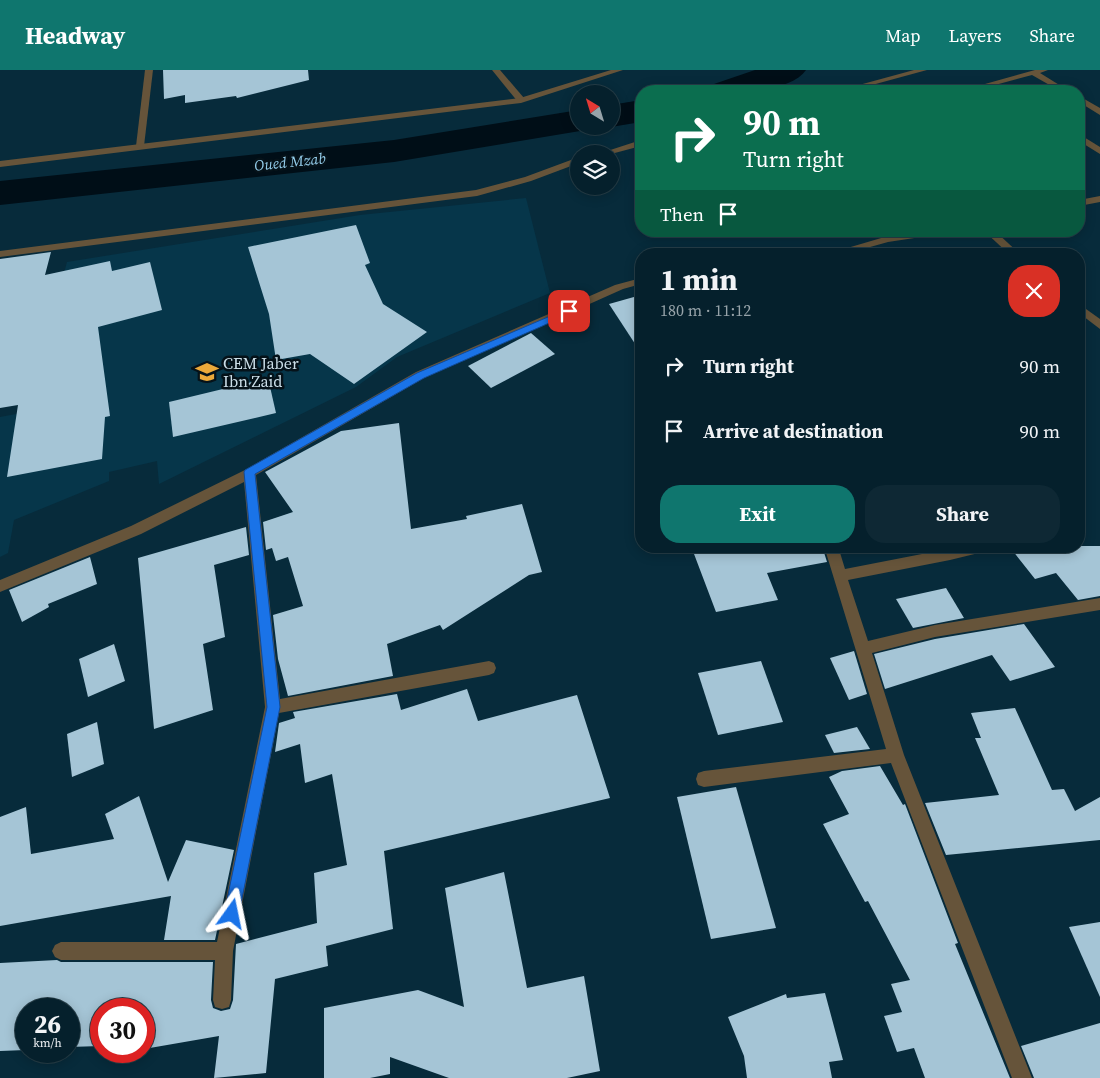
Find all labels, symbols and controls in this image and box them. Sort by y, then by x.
text: Headway [25,19,125,52]
text: Map [885,23,920,48]
text: Layers [948,23,1001,48]
text: Share [1029,23,1075,48]
north arrow [570,85,620,135]
map controls [570,85,620,195]
text: 90 m [743,99,820,147]
icon: right [660,105,725,170]
text: Turn right [743,144,844,174]
button: layers [570,145,620,195]
water label: Oued Mzab [253,147,327,176]
icon: arrive [714,200,742,228]
text: Then [660,201,704,227]
text: 1 min [660,259,738,300]
button: close [1008,265,1060,317]
pin [548,290,590,332]
icon: arrive [555,297,583,325]
text: 180 m · 11:12 [660,299,751,321]
place label: CEM Jaber Ibn Zaid [223,352,299,392]
icon: right [660,352,688,380]
text: Turn right [703,353,794,379]
text: 90 m [1019,353,1060,379]
school or university icon: CEM Jaber Ibn Zaid [194,359,220,385]
icon: arrive [660,417,688,445]
text: Arrive at destination [703,418,883,444]
text: 90 m [1019,418,1060,444]
button: Exit [660,485,855,543]
button: Share [865,485,1060,543]
position arrow [205,887,257,939]
speed limit sign: 30 [90,998,155,1063]
text: 26 [34,1007,61,1041]
text: km/h [33,1035,62,1051]

